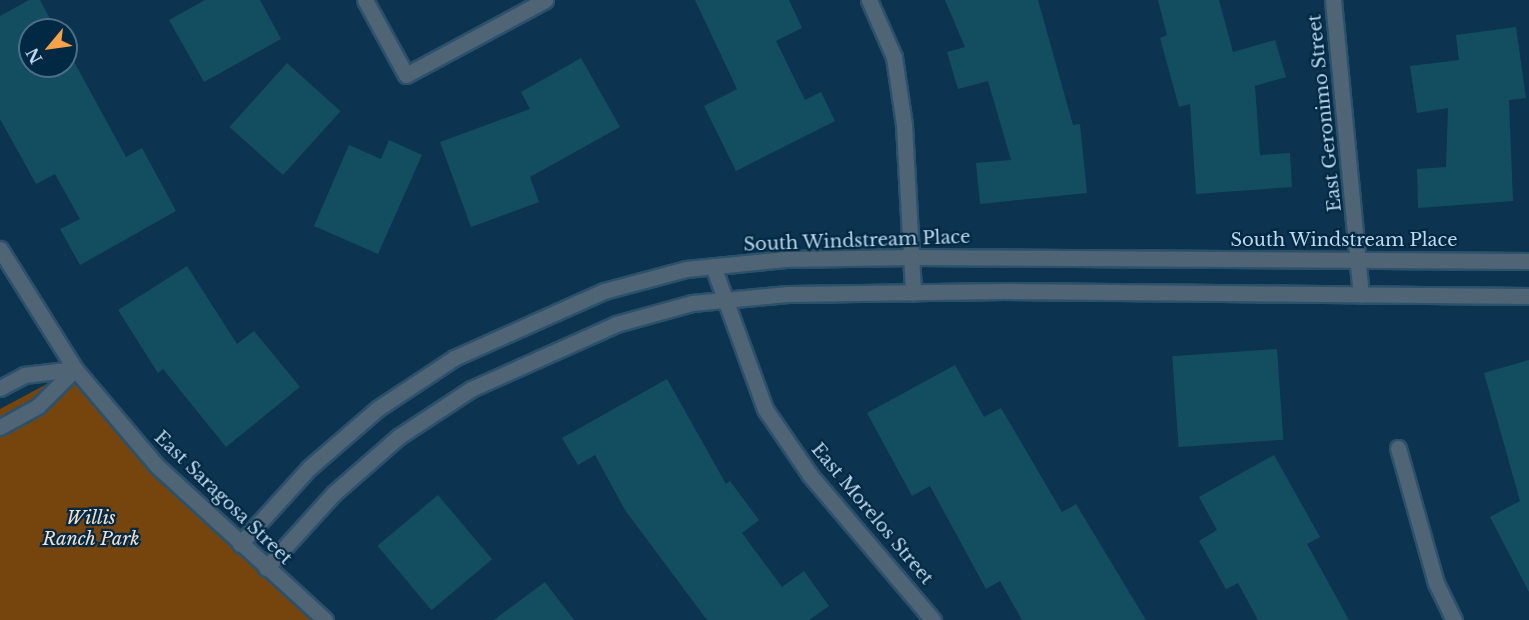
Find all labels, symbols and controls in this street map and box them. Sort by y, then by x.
street label: East Geronimo Street [1304,13,1346,213]
north arrow [18,18,78,78]
text: N [22,44,46,67]
street label: South Windstream Place [743,226,971,256]
street label: South Windstream Place [1230,229,1458,251]
street label: East Saragosa Street [150,427,296,569]
street label: East Morelos Street [807,439,937,589]
park label: Willis Ranch Park [42,508,140,550]

